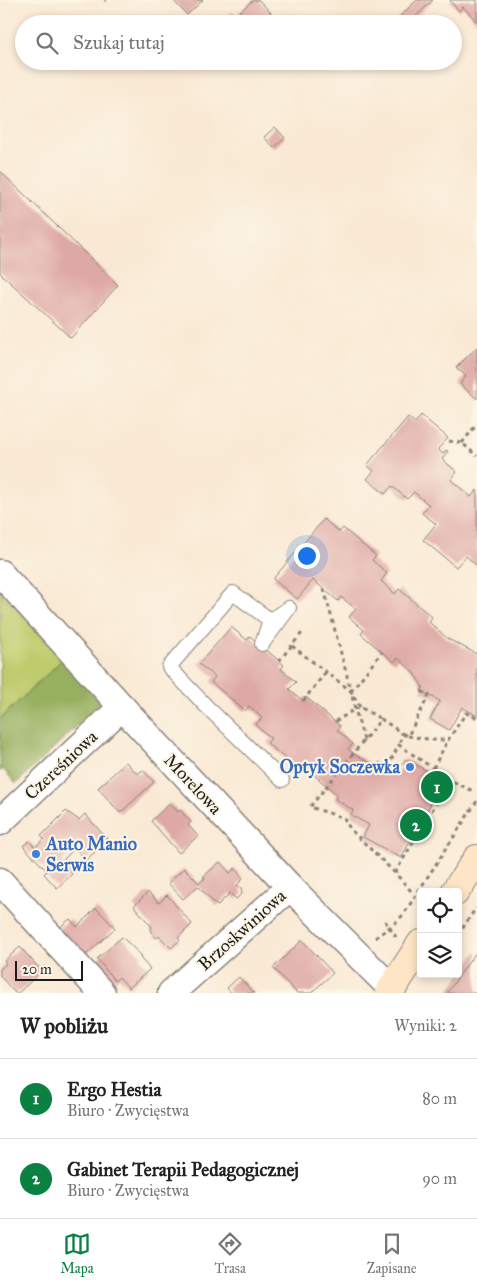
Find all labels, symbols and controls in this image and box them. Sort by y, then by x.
search box [15,15,462,70]
icon: search [33,29,61,57]
text: Szukaj tutaj [73,31,165,54]
your location [294,543,320,569]
street label: Czereśniowa [20,725,102,804]
street label: Morelowa [159,749,227,819]
place label: Optyk Soczewka [280,756,400,779]
marker: Optyk Soczewka [404,761,416,773]
pin: 1 [421,768,453,806]
pin: 2 [400,806,432,844]
place label: Auto Manio Serwis [45,833,137,876]
marker: Auto Manio Serwis [30,848,42,860]
street label: Brzoskwiniowa [193,884,291,975]
map controls [417,888,462,978]
button: locate [417,888,462,933]
button: layers [417,933,462,978]
scale bar [15,958,82,981]
text: 20 m [22,961,52,978]
text: W pobliżu [20,1013,108,1039]
text: Wyniki: 2 [394,1016,457,1035]
text: Ergo Hestia [67,1078,161,1101]
text: 1 [33,1089,39,1108]
text: 80 m [422,1089,457,1108]
text: Biuro · Zwycięstwa [67,1101,189,1120]
text: Gabinet Terapii Pedagogicznej [67,1158,299,1181]
text: 2 [32,1169,40,1188]
text: 90 m [422,1169,457,1188]
text: Biuro · Zwycięstwa [67,1181,189,1200]
tab: Mapa [60,1230,94,1277]
tab: Trasa [214,1230,246,1277]
tab: Zapisane [367,1230,417,1277]

